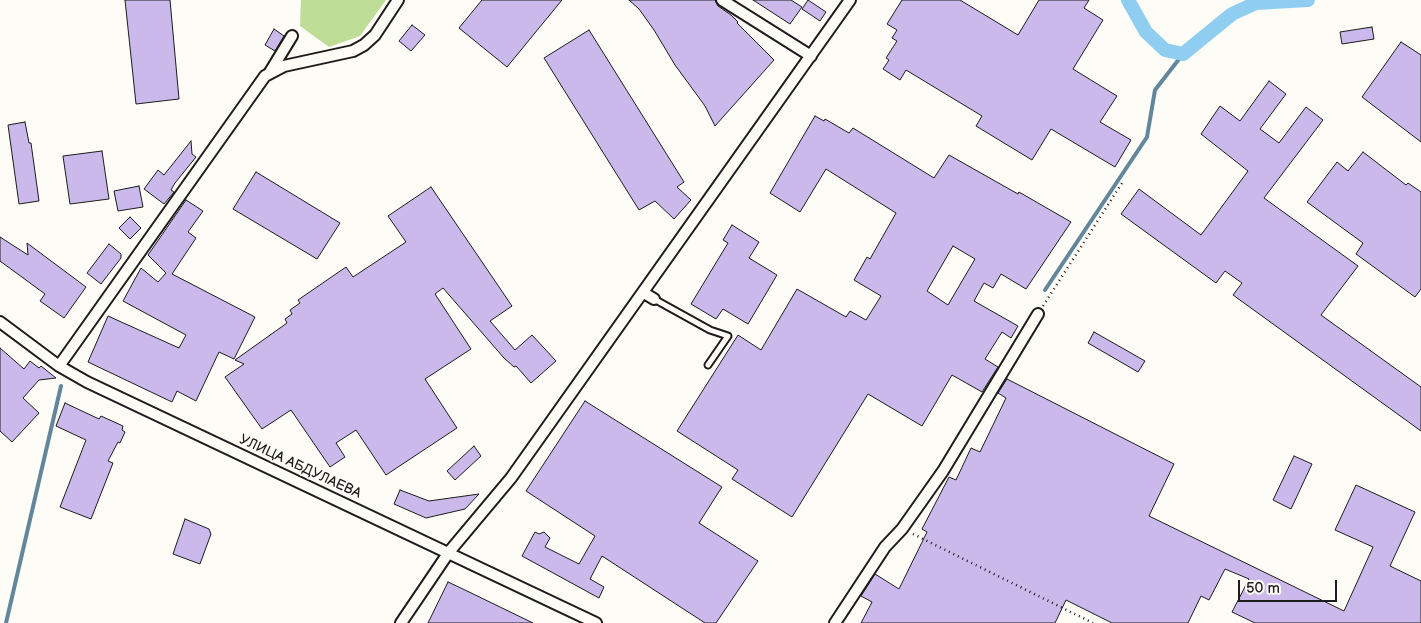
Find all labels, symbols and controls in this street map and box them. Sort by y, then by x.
street label: УЛИЦА АБДУЛАЕВА [236,431,364,503]
scale bar [1241,570,1340,602]
text: 50 m [1246,579,1280,598]

